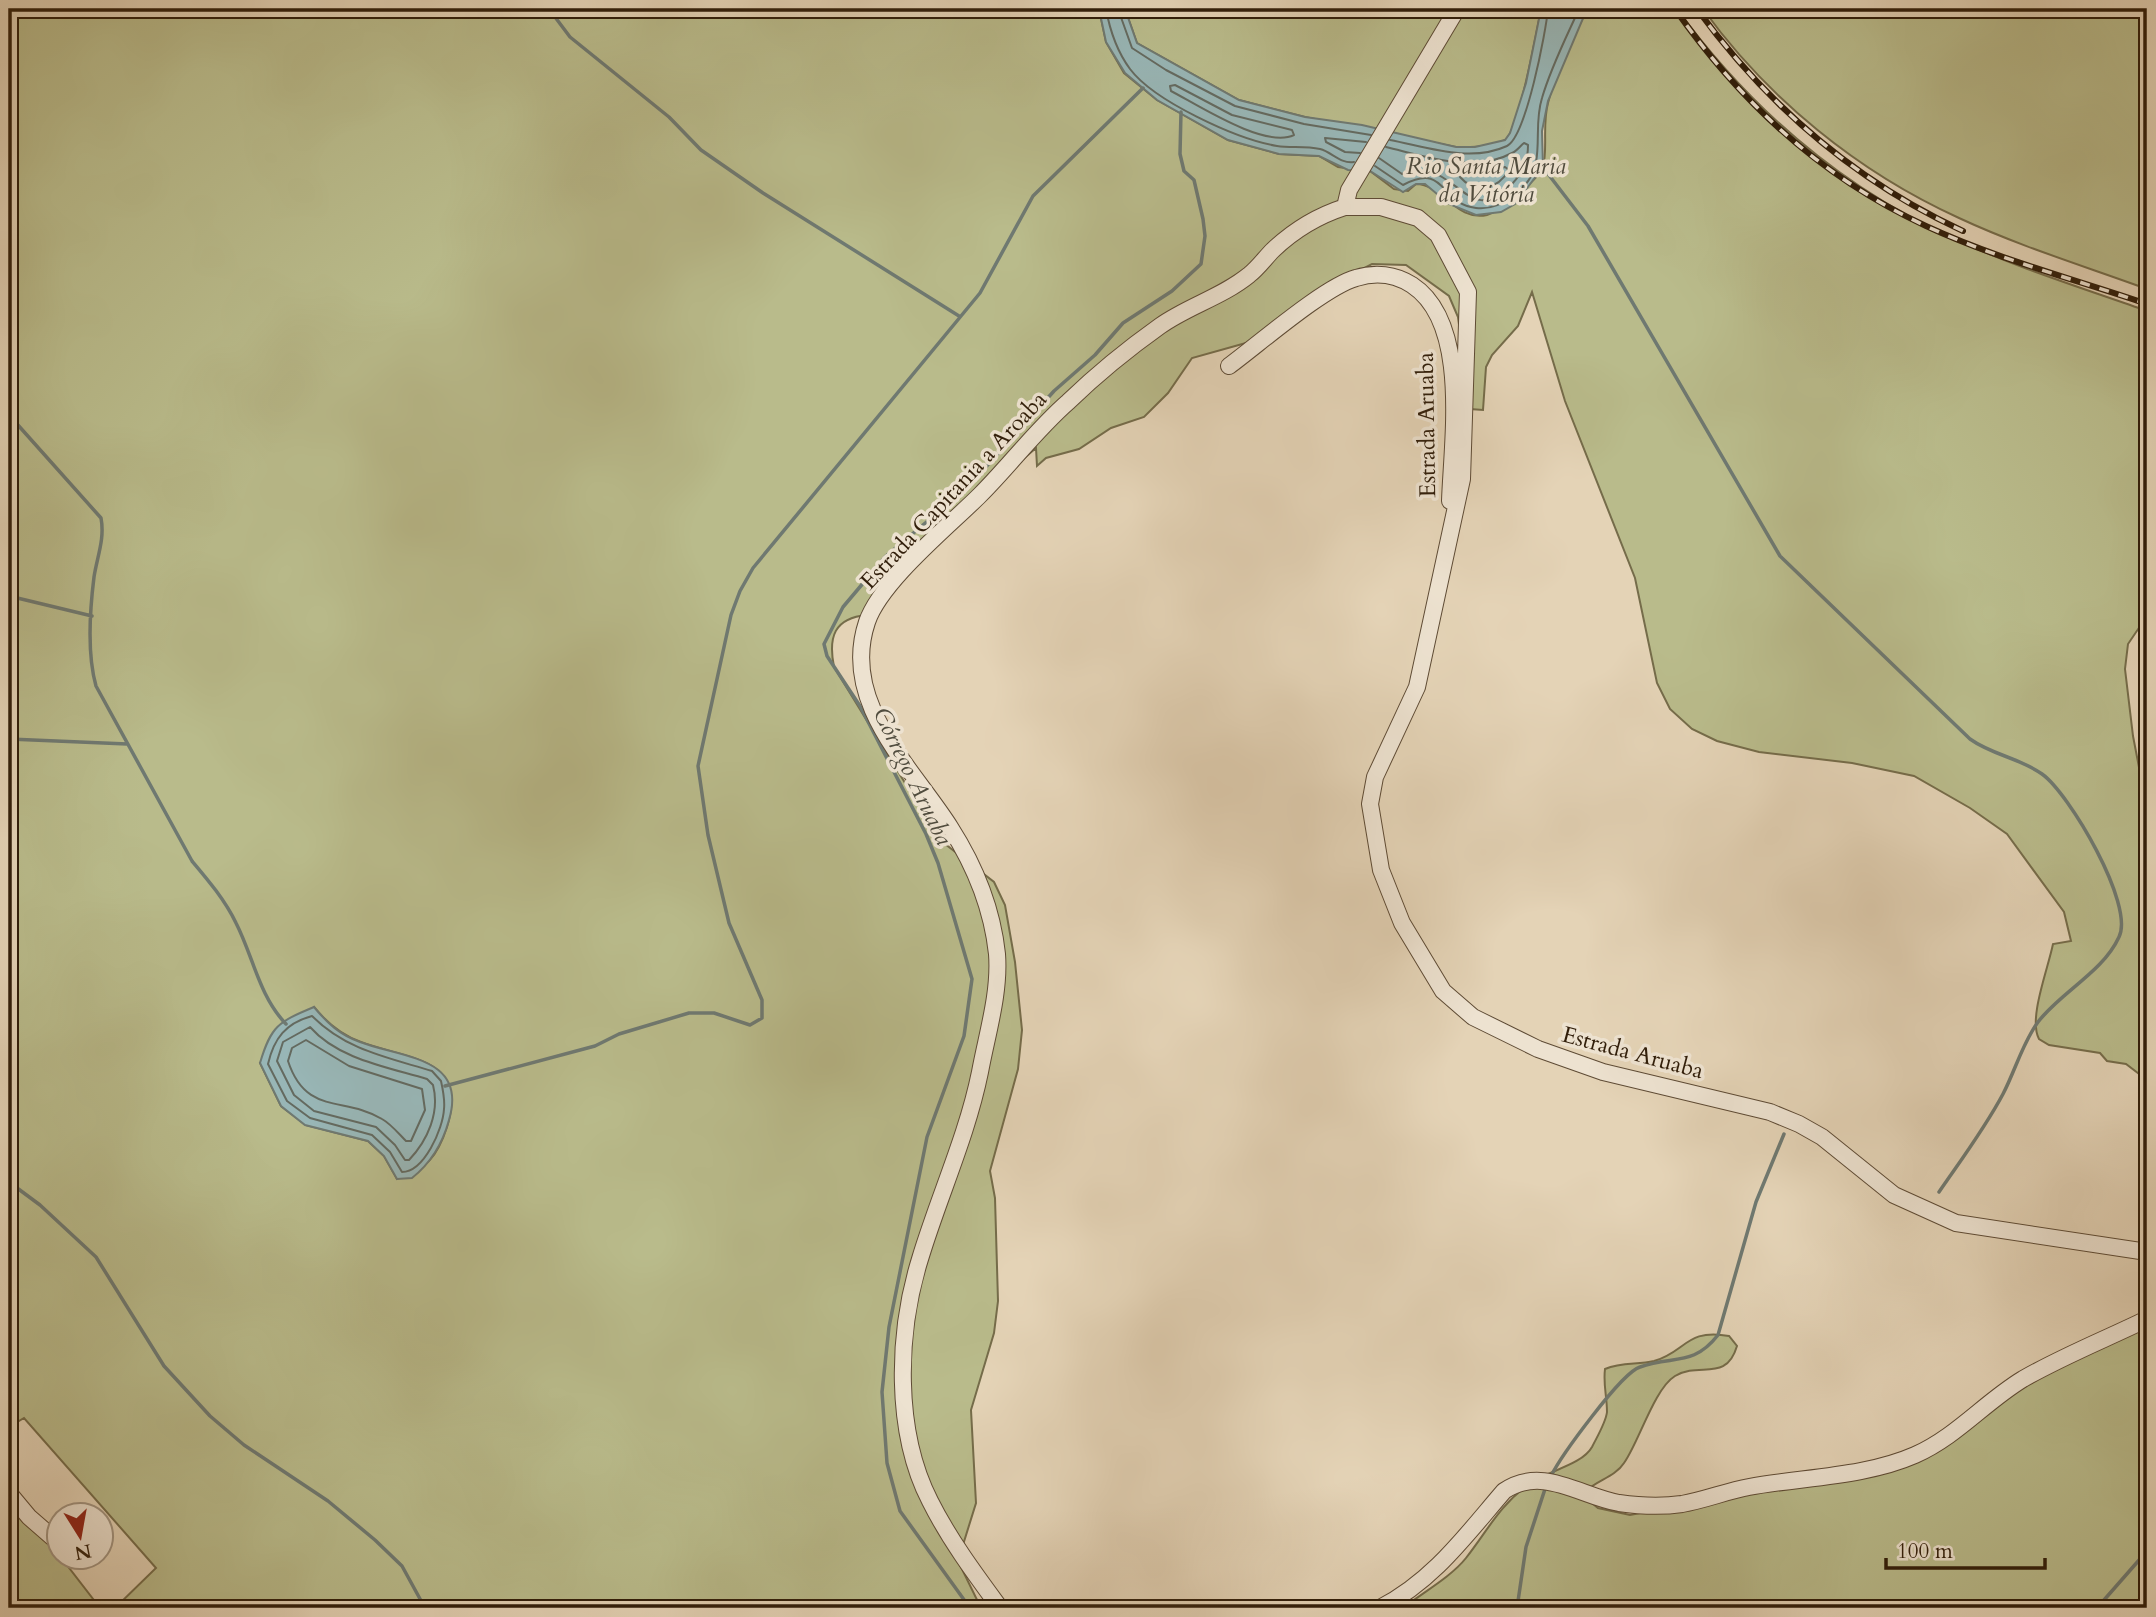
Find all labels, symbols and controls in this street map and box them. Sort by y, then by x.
water label: Rio Santa Maria da Vitória [1406,150,1566,211]
street label: Estrada Aruaba [1410,352,1443,498]
street label: Estrada Capitania a Aroaba [853,384,1054,596]
water label: Córrego Aruaba [865,702,960,851]
street label: Estrada Aruaba [1559,1019,1707,1086]
north arrow [46,1502,116,1572]
scale bar [1886,1526,2046,1570]
text: N [72,1537,94,1566]
text: 100 m [1897,1537,1953,1566]

